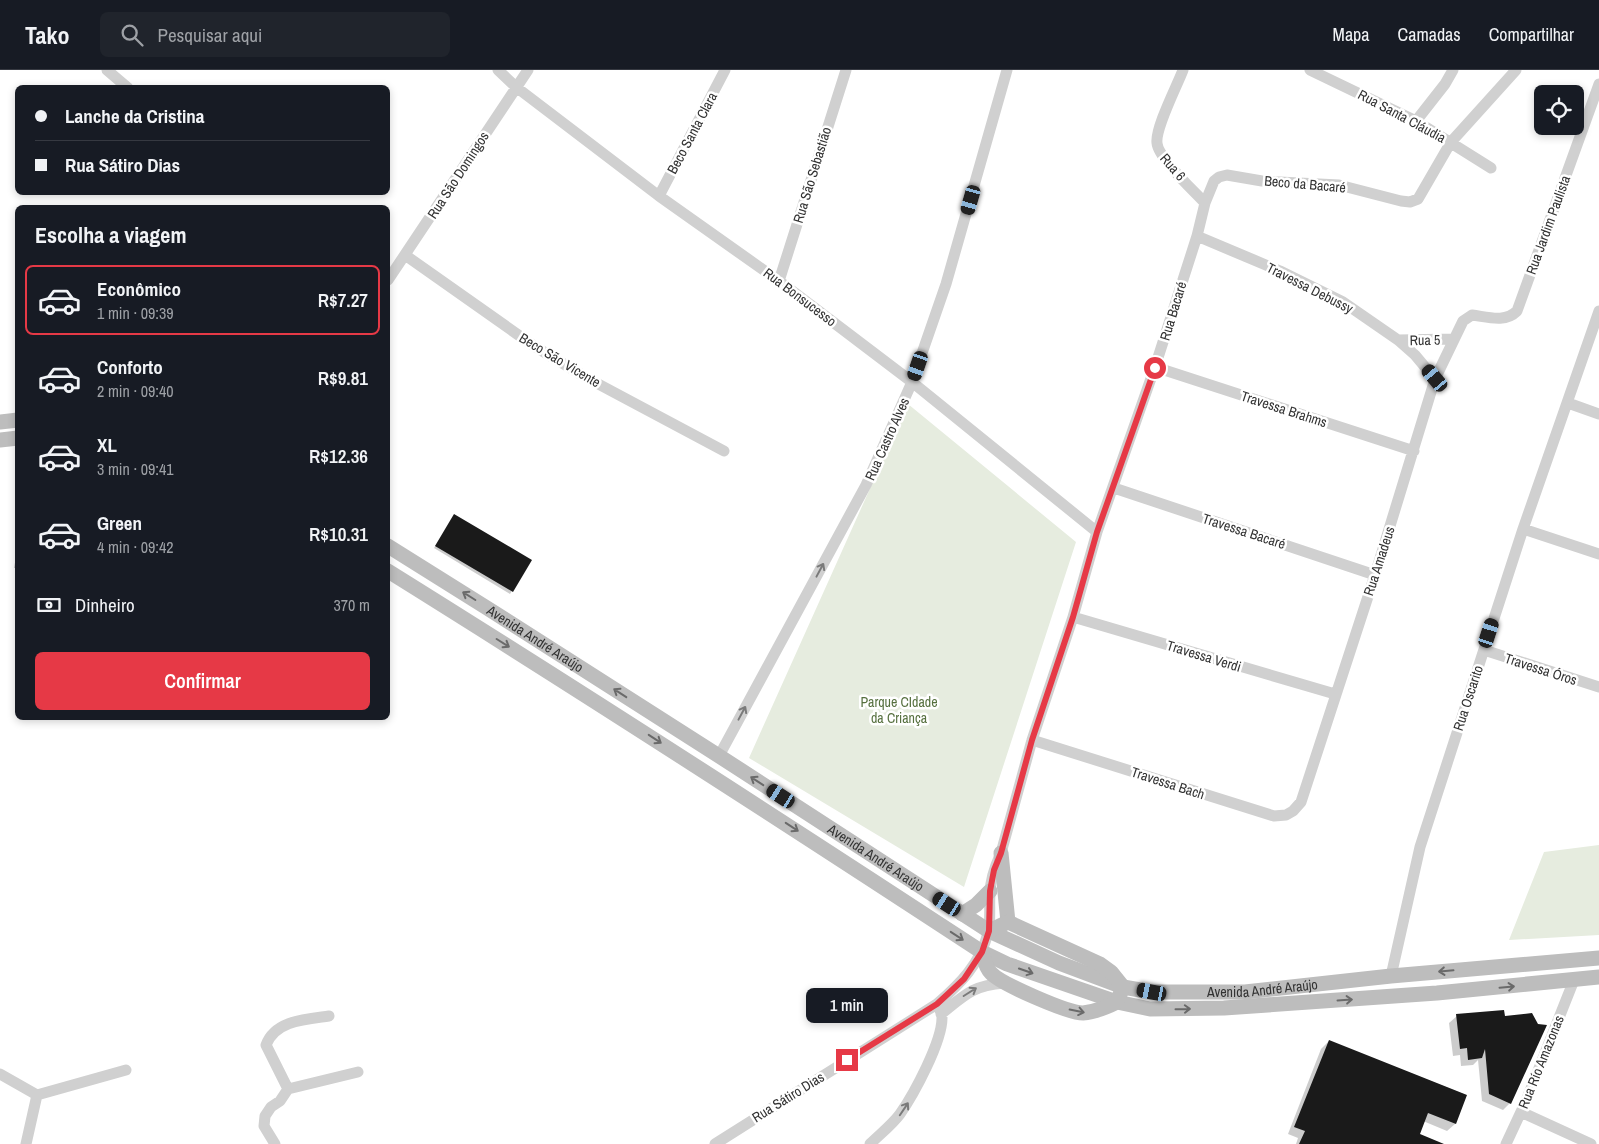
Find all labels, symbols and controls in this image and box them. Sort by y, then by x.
search box [100,12,450,57]
text: Tako [25,19,70,51]
icon: search [118,21,146,49]
text: Pesquisar aqui [158,22,262,48]
text: Mapa [1333,22,1370,47]
text: Camadas [1398,22,1461,47]
text: Compartilhar [1489,22,1574,47]
street label: Rua Santa Cláudia [1355,85,1450,147]
map controls [1534,85,1584,135]
button: locate [1534,85,1584,135]
street label: Beco Santa Clara [663,89,721,177]
text: Lanche da Cristina [65,103,204,129]
street label: Rua São Sebastião [789,125,835,225]
street label: Rua São Domingos [423,128,493,222]
street label: Rua 6 [1156,150,1190,184]
text: Rua Sátiro Dias [65,152,180,178]
street label: Beco da Bacaré [1264,171,1346,197]
street label: Rua Jardim Paulista [1522,172,1574,277]
car [959,184,982,216]
text: Escolha a viagem [35,220,186,250]
street label: Travessa Debussy [1264,258,1356,318]
street label: Rua Bonsucesso [760,264,840,330]
text: Econômico [97,276,181,302]
icon: car [37,278,82,323]
street label: Rua Bacaré [1156,279,1190,343]
text: R$7.27 [318,287,368,313]
text: 1 min · 09:39 [97,302,174,324]
street label: Beco São Vicente [516,329,604,391]
street label: Rua 5 [1410,331,1440,349]
car [906,349,929,383]
text: Conforto [97,354,163,380]
icon: car [37,356,82,401]
route start [1144,357,1166,379]
car [1419,362,1450,394]
text: R$9.81 [318,365,368,391]
text: 2 min · 09:40 [97,380,174,402]
street label: Travessa Brahms [1239,387,1330,431]
street label: Rua Castro Alves [861,395,913,483]
text: XL [97,432,117,458]
icon: car [37,434,82,479]
text: R$12.36 [309,443,368,469]
text: 3 min · 09:41 [97,458,174,480]
street label: Travessa Bacaré [1200,509,1288,553]
text: Green [97,510,142,536]
icon: car [37,512,82,557]
text: R$10.31 [309,521,368,547]
street label: Rua Amadeus [1359,524,1399,598]
text: 4 min · 09:42 [97,536,174,558]
one-way arrow [815,563,825,578]
icon: cash [35,591,63,619]
one-way arrow [462,591,476,601]
text: Dinheiro [75,592,135,618]
text: 370 m [334,594,370,616]
street label: Avenida André Araújo [483,601,587,676]
car [1477,616,1500,650]
street label: Travessa Verdi [1165,636,1243,676]
one-way arrow [496,638,510,648]
street label: Travessa Óros [1503,649,1580,689]
button: Confirmar [35,652,370,710]
street label: Rua Oscarito [1449,663,1487,733]
one-way arrow [614,688,628,698]
park label: Parque CIdade da Criança [860,693,938,727]
one-way arrow [738,706,748,721]
one-way arrow [648,735,662,745]
street label: Travessa Bach [1129,763,1207,803]
one-way arrow [751,775,765,785]
car [764,782,797,810]
street label: Avenida André Araújo [824,819,927,895]
one-way arrow [785,822,799,833]
car [930,890,963,918]
one-way arrow [950,930,964,941]
one-way arrow [1018,966,1034,976]
one-way arrow [1438,967,1454,976]
street label: Avenida André Araújo [1206,975,1319,1001]
car [1135,982,1168,1002]
one-way arrow [1499,982,1515,991]
one-way arrow [963,987,977,997]
callout: 1 min [806,988,888,1022]
text: 1 min [830,994,864,1016]
one-way arrow [1337,995,1353,1004]
one-way arrow [1174,1004,1191,1014]
one-way arrow [1069,1006,1085,1016]
street label: Rua Río Amazonas [1514,1013,1568,1111]
route end [836,1049,858,1071]
street label: Rua Sátiro Dias [749,1068,828,1126]
one-way arrow [899,1102,909,1116]

